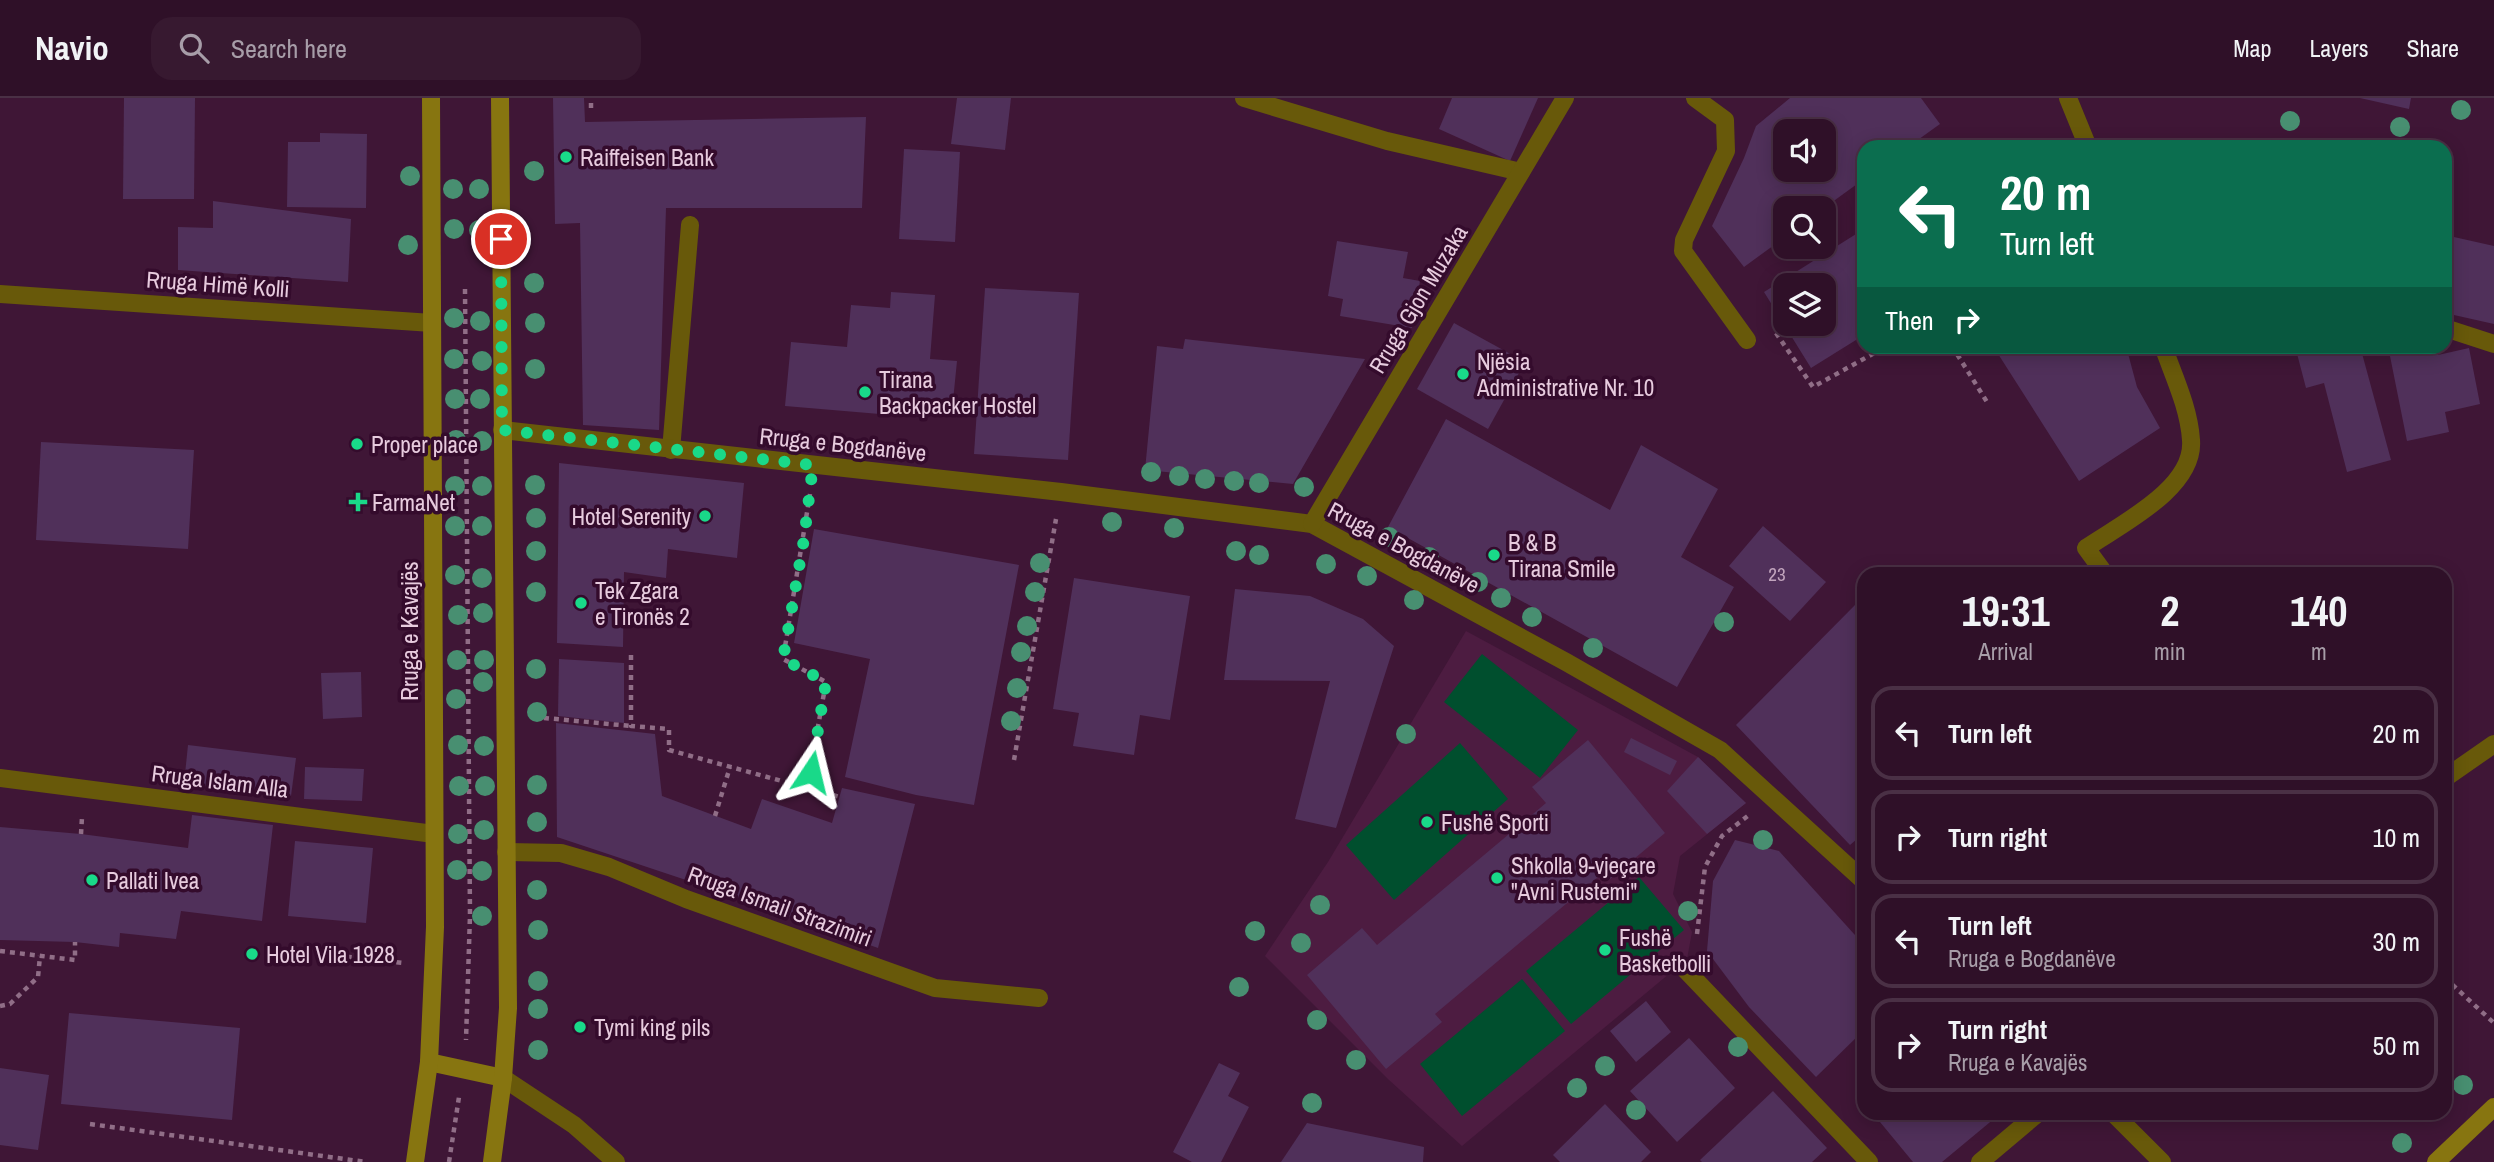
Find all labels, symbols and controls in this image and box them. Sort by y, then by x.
search box [151,17,641,80]
text: Navio [35,26,109,70]
icon: search [175,29,213,67]
text: Search here [231,31,347,66]
text: Map [2233,32,2271,64]
text: Layers [2309,32,2368,64]
text: Share [2406,32,2459,64]
map controls [1773,119,1836,336]
button: sound [1773,119,1836,182]
place label: Raiffeisen Bank [580,142,714,173]
marker: Raiffeisen Bank [558,149,574,165]
text: 20 m [2000,159,2092,225]
icon: left [1885,168,1976,259]
button: search [1773,196,1836,259]
pin [471,209,531,269]
street label: Rruga Gjon Muzaka [1362,219,1475,379]
icon: arrive [482,220,520,258]
text: Turn left [2000,222,2094,265]
street label: Rruga Himë Kolli [145,264,291,304]
button: layers [1773,273,1836,336]
icon: right [1948,301,1986,339]
text: Then [1885,303,1934,338]
place label: Njësia Administrative Nr. 10 [1476,346,1654,403]
place label: Tirana Backpacker Hostel [879,364,1036,421]
marker: Njësia Administrative Nr. 10 [1455,366,1471,382]
marker: Tirana Backpacker Hostel [857,384,873,400]
street label: Rruga e Bogdanëve [758,420,928,468]
place label: Proper place [371,429,478,460]
marker: Proper place [349,436,365,452]
place label: FarmaNet [372,487,455,518]
marker: FarmaNet [350,494,366,510]
street label: Rruga e Bogdanëve [1323,494,1485,600]
place label: Hotel Serenity [571,501,692,532]
marker: Hotel Serenity [697,508,713,524]
place label: B & B Tirana Smile [1508,527,1616,584]
marker: B & B Tirana Smile [1486,547,1502,563]
street label: Rruga e Kavajës [394,561,425,701]
house number: 23 [1768,561,1786,587]
place label: Tek Zgara e Tironës 2 [595,575,690,632]
text: 19:31 [1962,583,2050,639]
text: 2 [2160,583,2179,639]
text: 140 [2290,583,2348,639]
marker: Tek Zgara e Tironës 2 [573,595,589,611]
text: Arrival [1978,636,2033,667]
text: min [2154,636,2186,667]
text: m [2311,636,2327,667]
icon: left [1889,714,1927,752]
text: Turn left [1948,716,2032,751]
text: 20 m [2373,716,2420,751]
position arrow [774,735,848,809]
street label: Rruga Islam Alla [150,757,291,805]
place label: Fushë Sporti [1441,807,1549,838]
marker: Fushë Sporti [1419,814,1435,830]
icon: right [1889,818,1927,856]
text: Turn right [1948,820,2047,855]
text: 10 m [2373,820,2420,855]
place label: Shkolla 9-vjeçare "Avni Rustemi" [1511,850,1656,907]
street label: Rruga Ismail Strazimiri [684,858,876,954]
place label: Pallati Ivea [106,865,200,896]
marker: Shkolla 9-vjeçare "Avni Rustemi" [1489,870,1505,886]
marker: Pallati Ivea [84,872,100,888]
text: Turn left [1948,908,2032,943]
place label: Fushë Basketbolli [1619,922,1711,979]
icon: left [1889,922,1927,960]
text: 30 m [2373,924,2420,959]
place label: Hotel Vila 1928 [266,939,395,970]
marker: Fushë Basketbolli [1597,942,1613,958]
text: Rruga e Bogdanëve [1948,943,2116,974]
marker: Hotel Vila 1928 [244,946,260,962]
place label: Tymi king pils [594,1012,710,1043]
text: Turn right [1948,1012,2047,1047]
marker: Tymi king pils [572,1019,588,1035]
icon: right [1889,1026,1927,1064]
text: 50 m [2373,1028,2420,1063]
text: Rruga e Kavajës [1948,1047,2087,1078]

